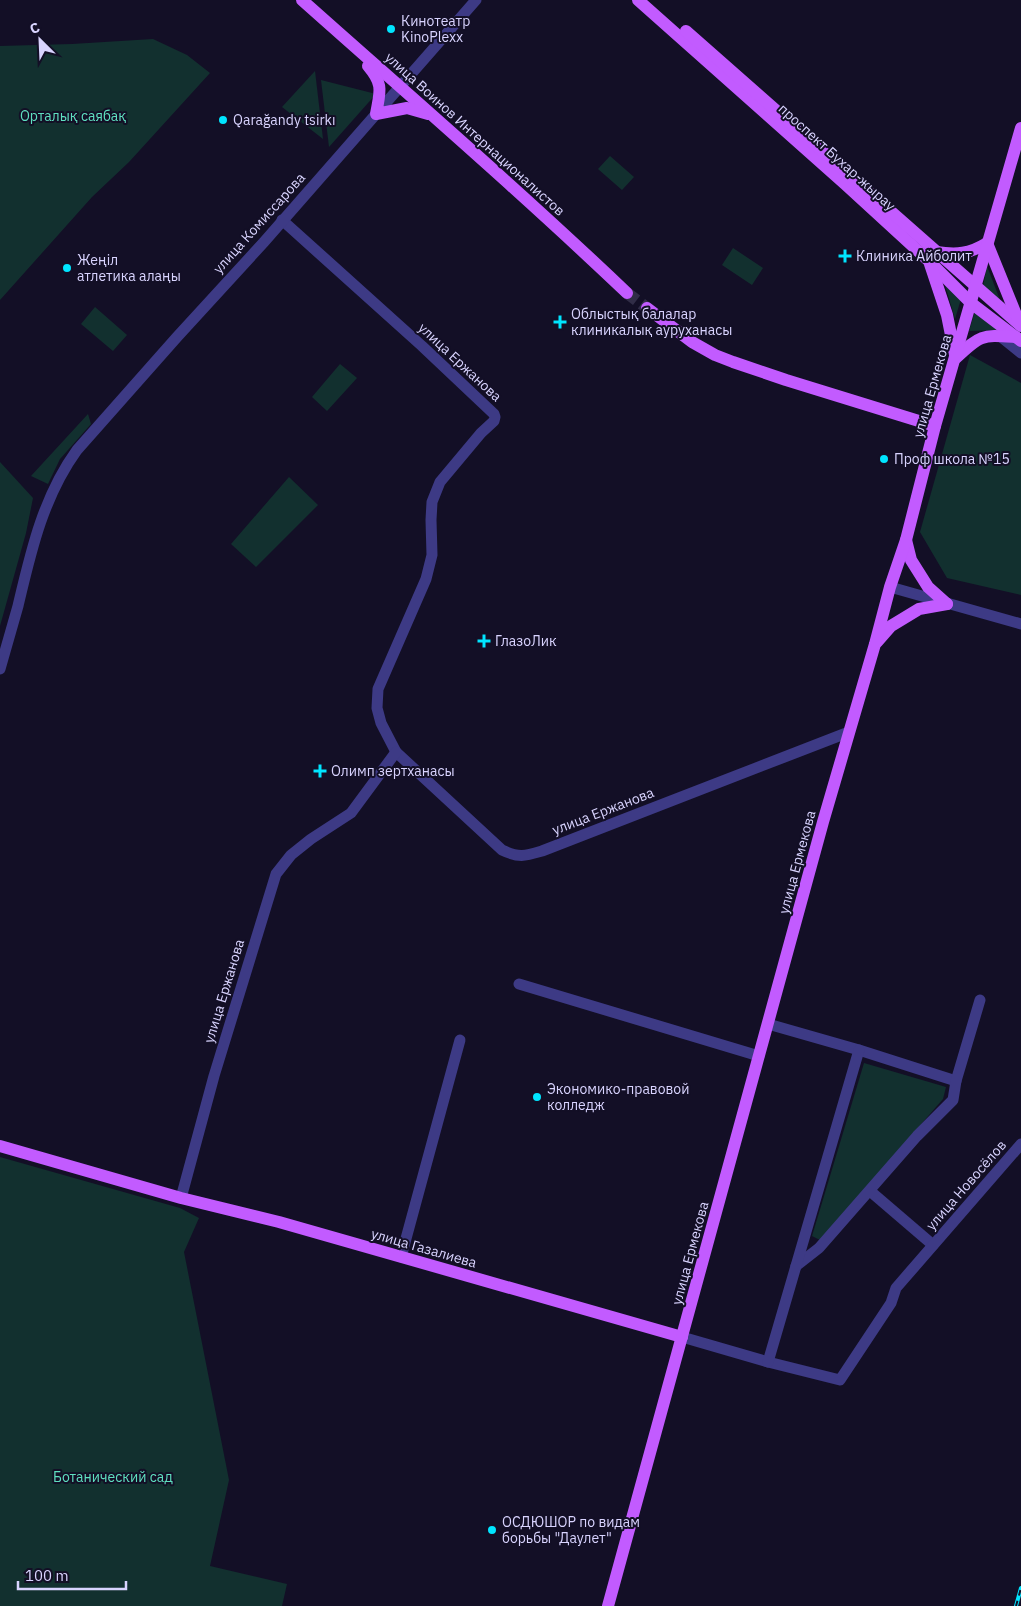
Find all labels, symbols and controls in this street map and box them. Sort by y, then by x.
place label: Кинотеатр KinoPlexx [401,12,470,46]
north arrow [15,15,65,65]
text: С [27,18,43,38]
marker: Кинотеатр KinoPlexx [385,23,397,35]
street label: улица Воинов Интернационалистов [381,48,569,220]
street label: проспект Бухар-жырау [775,100,899,214]
park label: Орталық саябақ [20,107,126,125]
place label: Qarağandy tsirkı [233,111,335,129]
marker: Qarağandy tsirkı [217,114,229,126]
street label: улица Комиссарова [209,168,309,277]
place label: Клиника Айболит [856,247,972,265]
marker: Клиника Айболит [838,249,852,263]
place label: Жеңіл атлетика алаңы [77,251,181,285]
marker: Жеңіл атлетика алаңы [61,262,73,274]
place label: Облыстық балалар клиникалық ауруханасы [571,305,732,339]
marker: Облыстық балалар клиникалық ауруханасы [553,315,567,329]
street label: улица Ержанова [415,319,506,406]
street label: улица Ермекова [909,332,955,440]
place label: Проф школа №15 [894,450,1010,468]
marker: Проф школа №15 [878,453,890,465]
place label: ГлазоЛик [495,632,557,650]
marker: ГлазоЛик [477,634,491,648]
place label: Олимп зертханасы [331,762,455,780]
marker: Олимп зертханасы [313,764,327,778]
street label: улица Ержанова [550,783,657,839]
street label: улица Ермекова [775,808,820,916]
street label: улица Ержанова [200,936,248,1045]
place label: Экономико-правовой колледж [547,1080,689,1114]
marker: Экономико-правовой колледж [531,1091,543,1103]
street label: улица Новосёлов [922,1136,1010,1234]
street label: улица Ермекова [668,1199,713,1307]
street label: улица Газалиева [369,1224,479,1272]
park label: Ботанический сад [53,1468,173,1486]
place label: ОСДЮШОР по видам борьбы "Даулет" [502,1513,640,1547]
marker: ОСДЮШОР по видам борьбы "Даулет" [486,1524,498,1536]
scale bar [18,1558,125,1590]
text: 100 m [25,1566,69,1585]

